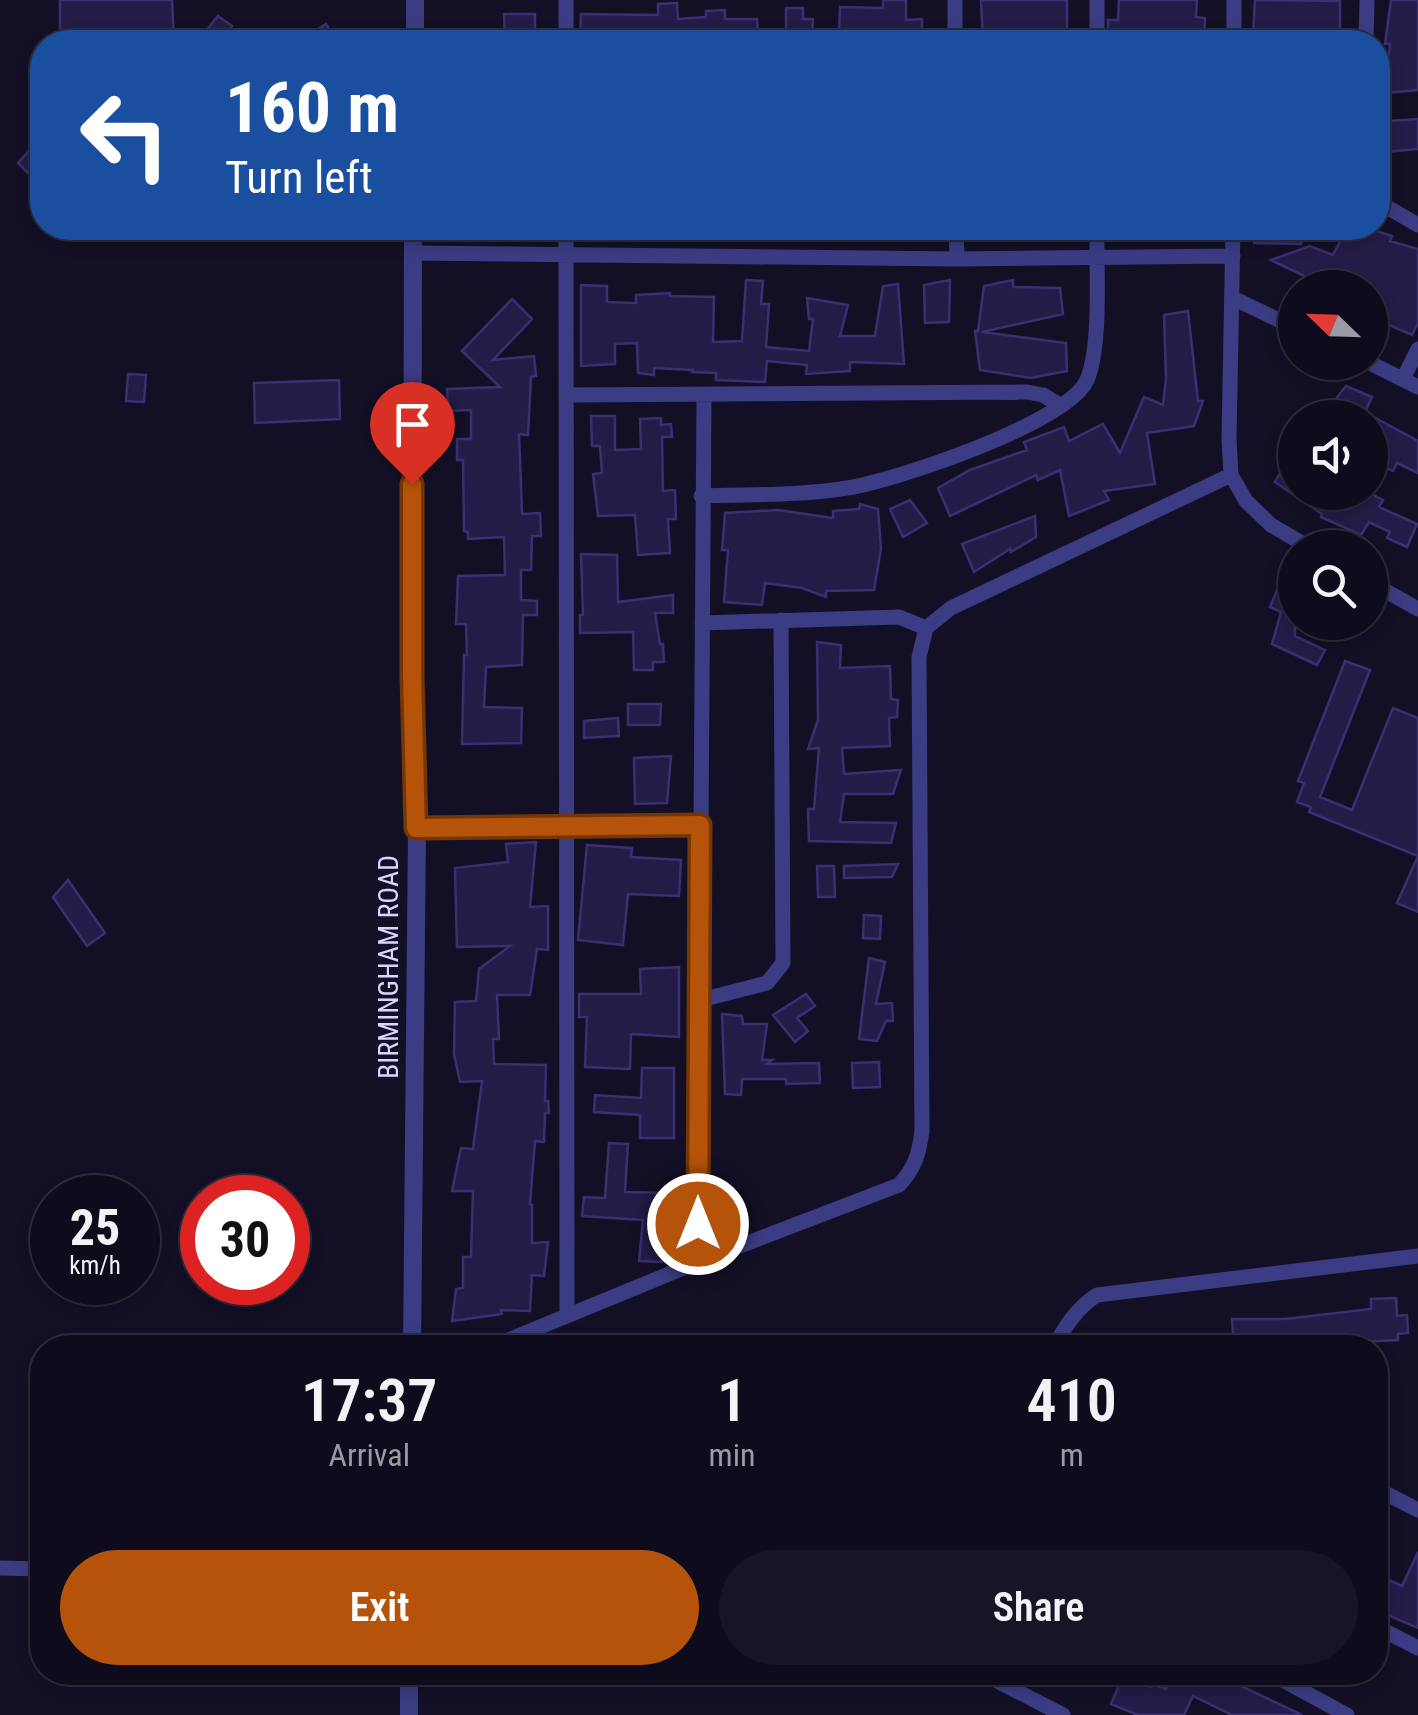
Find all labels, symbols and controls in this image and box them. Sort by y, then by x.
text: 160 m [225,67,399,149]
icon: left [60,70,190,200]
text: Turn left [225,151,373,204]
north arrow [1278,270,1388,380]
map controls [1278,270,1388,640]
pin [370,382,455,485]
icon: arrive [385,397,440,452]
button: sound [1278,400,1388,510]
button: search [1278,530,1388,640]
street label: BIRMINGHAM ROAD [372,855,405,1079]
position arrow [646,1172,750,1276]
speed limit sign: 30 [180,1175,310,1305]
text: 25 [70,1199,120,1257]
text: km/h [69,1251,121,1280]
text: 17:37 [301,1365,438,1436]
text: 1 [717,1365,747,1436]
text: 410 [1026,1365,1117,1436]
text: Arrival [329,1436,410,1474]
text: min [709,1436,755,1474]
text: m [1060,1436,1084,1474]
button: Exit [60,1550,699,1665]
button: Share [719,1550,1358,1665]

